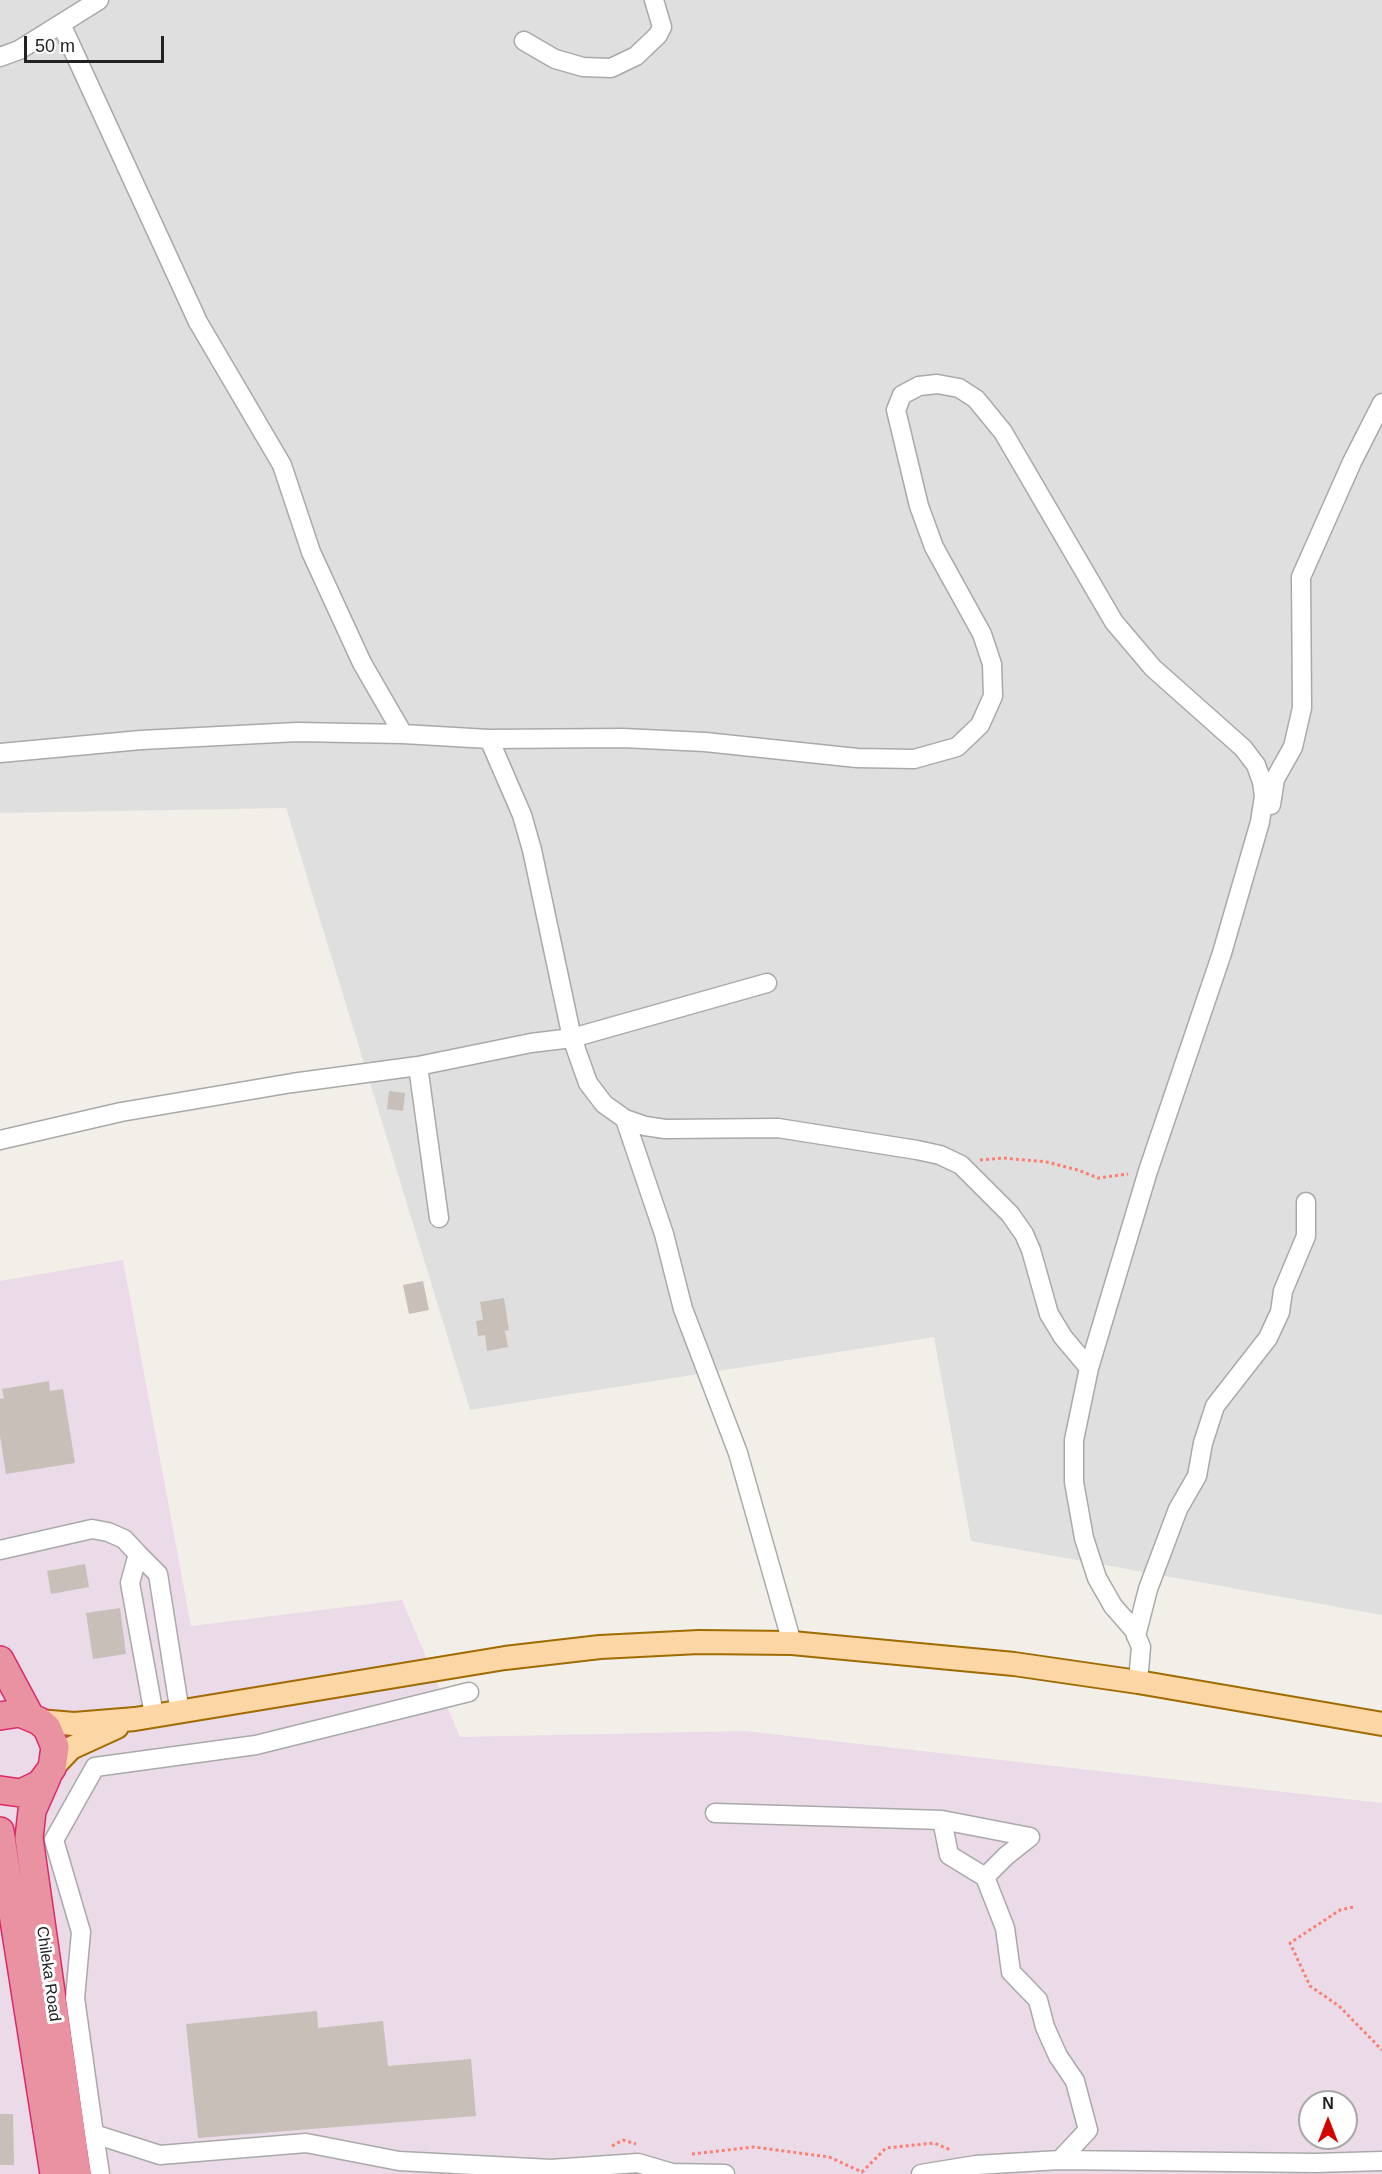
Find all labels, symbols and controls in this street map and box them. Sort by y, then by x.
scale bar [27,24,166,62]
text: 50 m [35,36,75,56]
street label: Chileka Road [32,1925,64,2023]
north arrow [1298,2090,1358,2150]
text: N [1322,2095,1334,2112]

